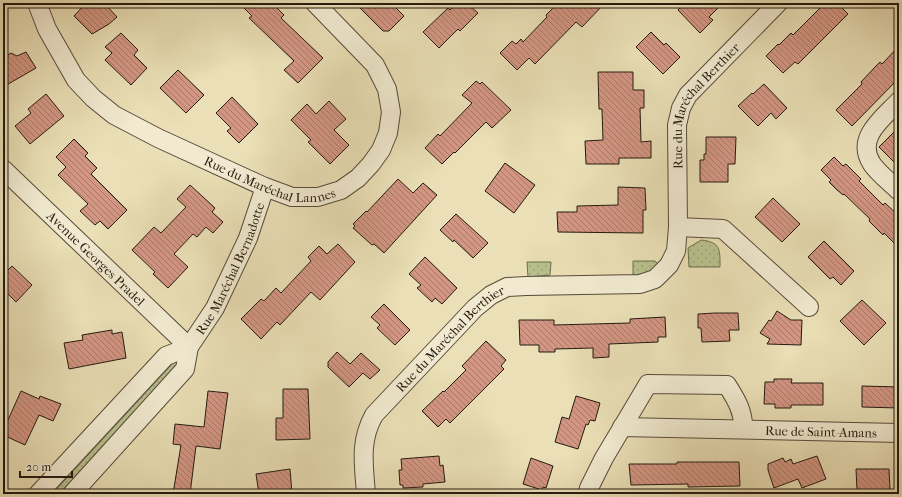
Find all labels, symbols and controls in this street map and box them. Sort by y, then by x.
street label: Rue du Maréchal Berthier [669,39,743,169]
street label: Rue du Maréchal Lannes [202,153,337,205]
street label: Rue Maréchal Bernadotte [192,200,267,337]
street label: Avenue Georges Pradel [43,207,149,309]
street label: Rue du Maréchal Berthier [393,282,507,395]
street label: Rue de Saint-Amans [765,423,877,440]
scale bar [20,453,72,479]
text: 20 m [26,460,51,474]

